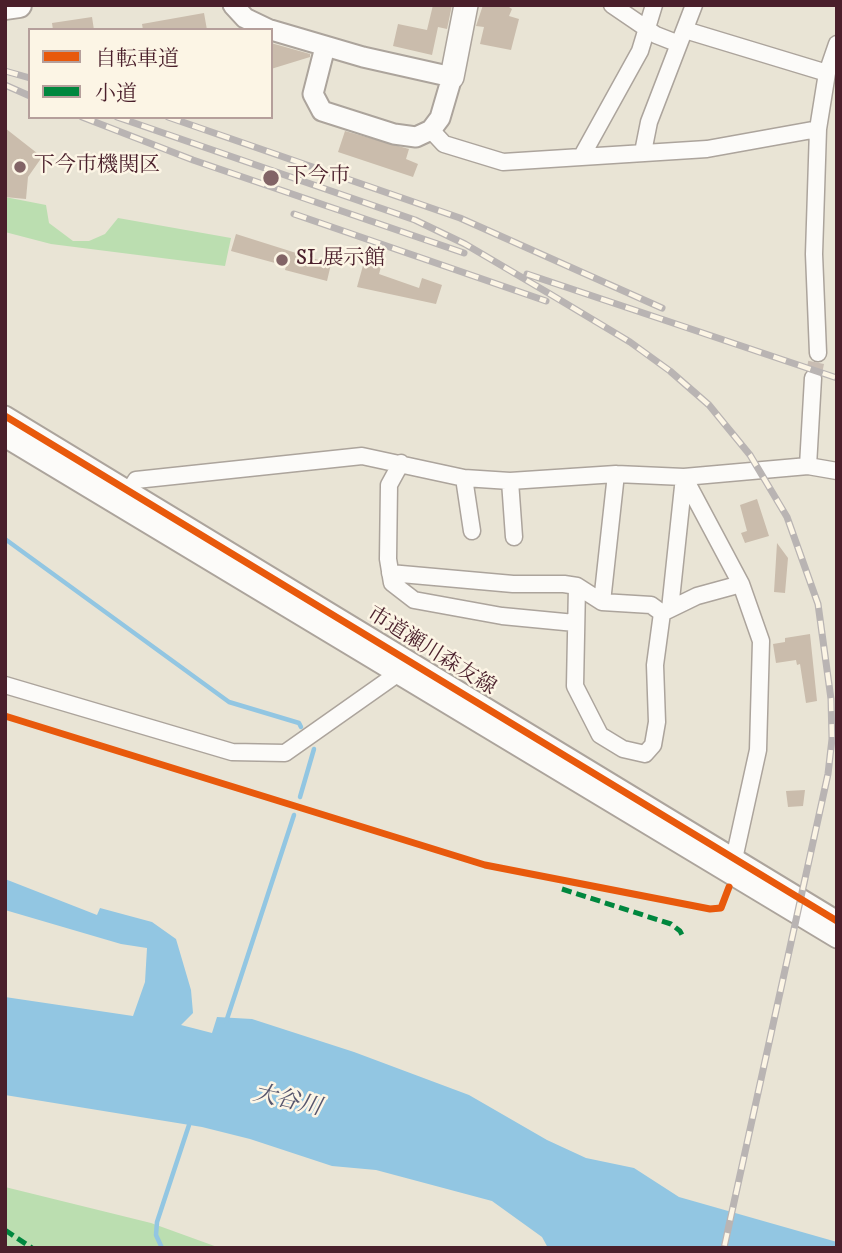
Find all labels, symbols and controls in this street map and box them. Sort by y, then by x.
legend [28,28,273,119]
text: 自転車道 [95,46,179,72]
text: 小道 [95,81,137,107]
place label: 下今市機関区 [34,154,160,180]
marker: 下今市機関区 [12,159,28,175]
place label: 下今市 [287,165,350,191]
marker: 下今市 [261,168,281,188]
place label: SL展示館 [296,247,385,273]
marker: SL展示館 [274,252,290,268]
street label: 市道瀬川森友線 [362,602,500,702]
water label: 大谷川 [250,1081,324,1123]

